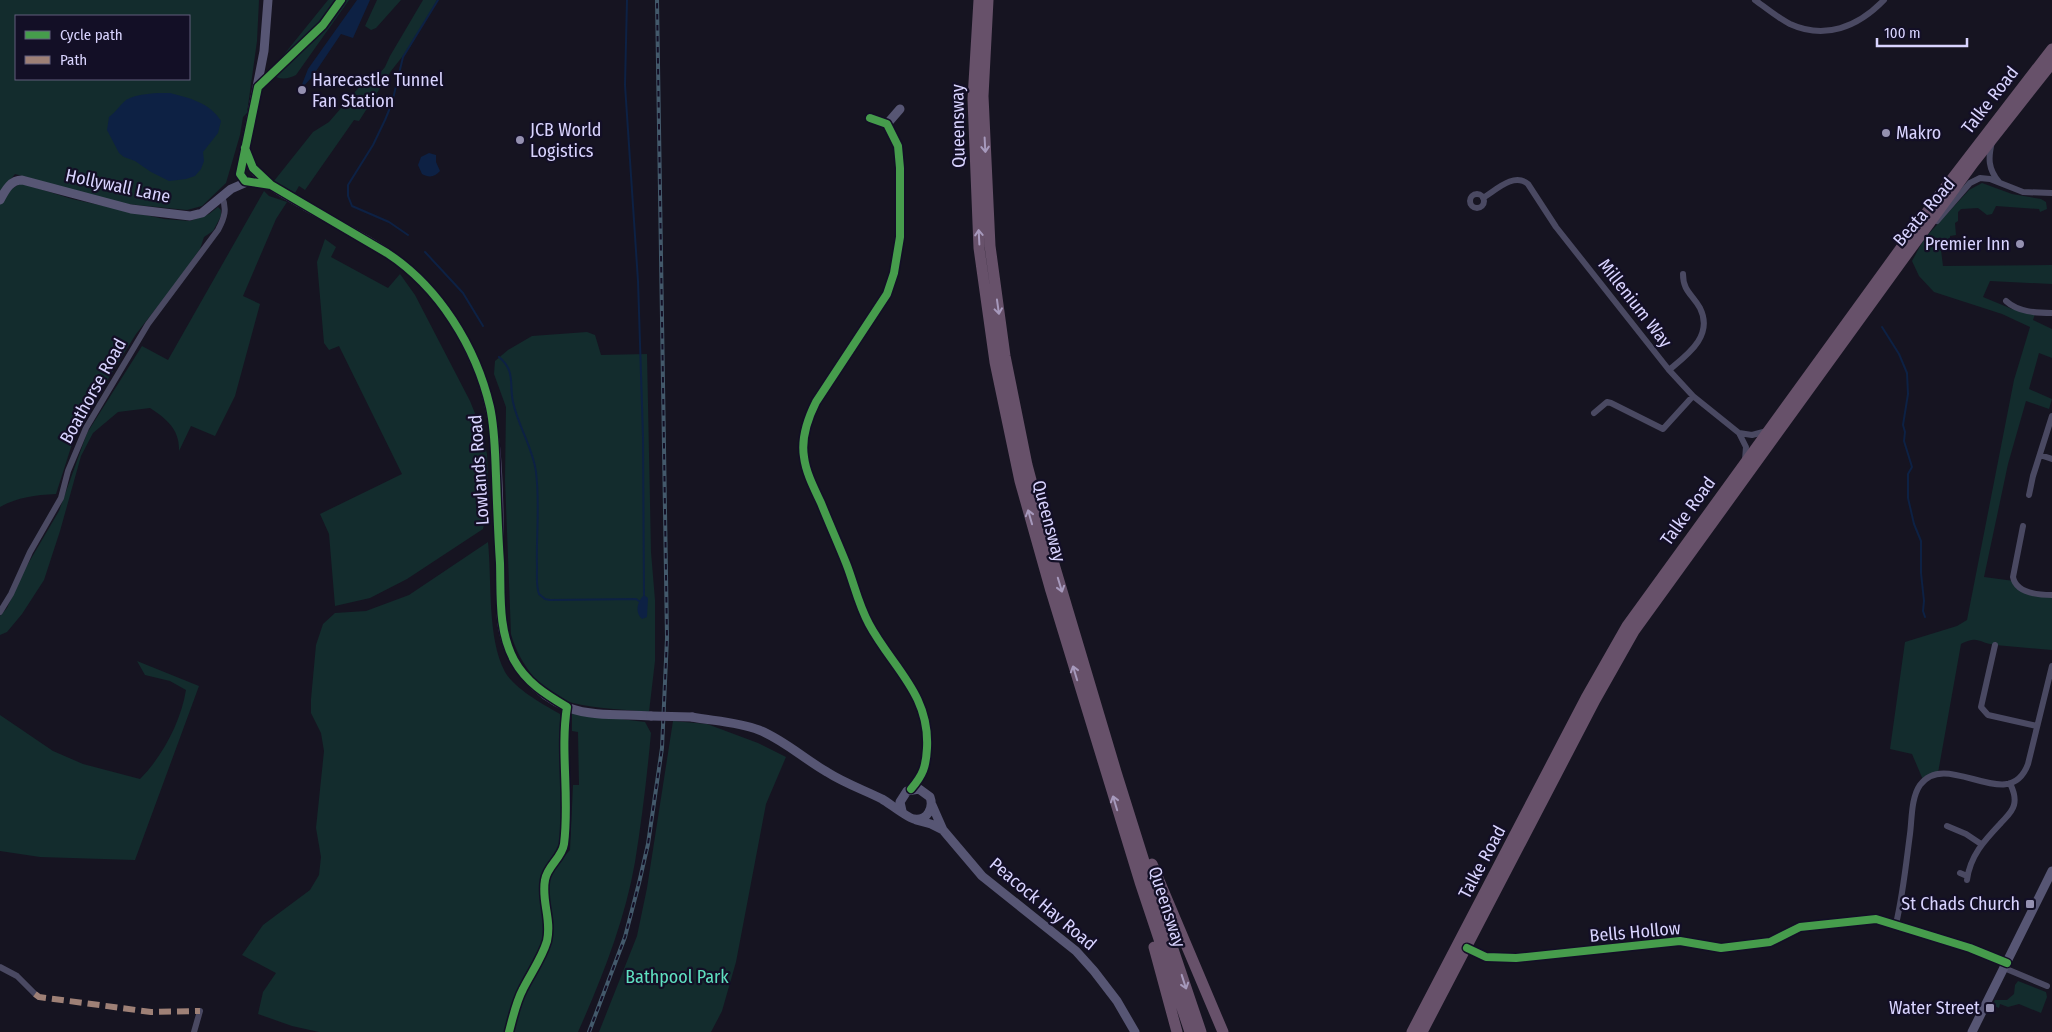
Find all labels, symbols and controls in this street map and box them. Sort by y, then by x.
legend [15,15,190,80]
scale bar [1877,15,1967,47]
text: 100 m [1884,24,1921,42]
text: Cycle path [60,26,123,44]
text: Path [60,51,87,69]
street label: Talke Road [1957,62,2023,138]
place label: Harecastle Tunnel Fan Station [312,69,444,112]
marker: Harecastle Tunnel Fan Station [296,84,308,96]
street label: Queensway [946,84,970,168]
place label: JCB World Logistics [530,119,602,162]
place label: Makro [1896,122,1941,144]
marker: Makro [1880,127,1892,139]
marker: JCB World Logistics [514,134,526,146]
one-way arrow [981,137,990,153]
street label: Hollywall Lane [64,164,173,208]
street label: Beata Road [1888,173,1960,251]
one-way arrow [974,230,984,246]
place label: Premier Inn [1925,233,2010,255]
marker: Premier Inn [2014,238,2026,250]
street label: Millenium Way [1593,254,1677,352]
one-way arrow [993,298,1003,314]
street label: Boathorse Road [55,335,131,447]
street label: Lowlands Road [464,414,494,526]
street label: Talke Road [1656,472,1720,550]
street label: Queensway [1028,478,1070,564]
one-way arrow [1025,510,1035,526]
one-way arrow [1055,576,1065,592]
one-way arrow [1070,666,1080,682]
one-way arrow [1110,795,1119,811]
street label: Talke Road [1454,822,1510,902]
street label: Peacock Hay Road [985,853,1101,955]
street label: Queensway [1144,864,1190,950]
place label: St Chads Church [1901,893,2020,915]
marker: St Chads Church [2024,898,2036,910]
street label: Bells Hollow [1589,917,1682,947]
park label: Bathpool Park [625,966,729,988]
one-way arrow [1180,974,1189,990]
place label: Water Street [1889,997,1980,1019]
marker: Water Street [1984,1002,1996,1014]

